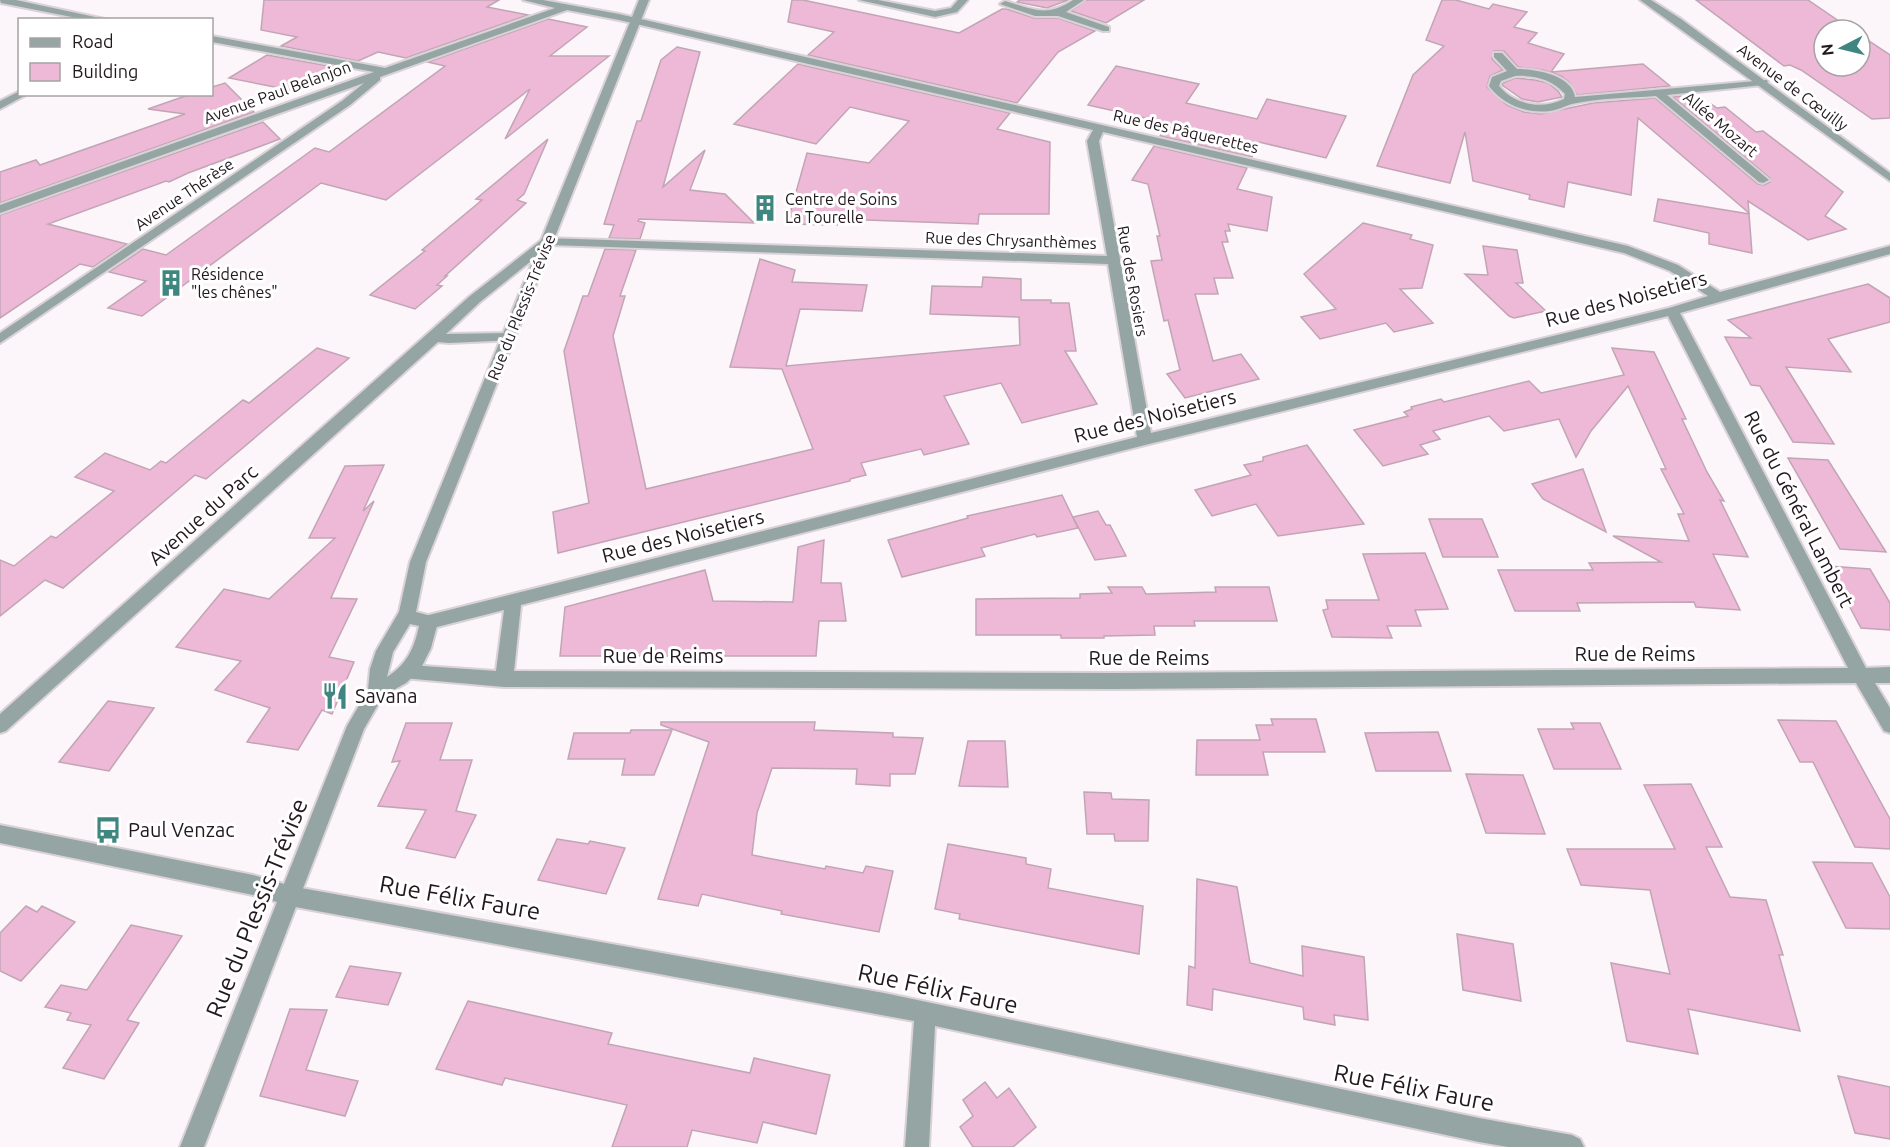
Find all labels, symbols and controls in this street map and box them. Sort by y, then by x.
legend [18,18,213,96]
north arrow [1812,18,1872,78]
text: Road [72,31,114,51]
street label: Avenue de Cœuilly [1734,40,1852,135]
text: N [1817,43,1837,57]
street label: Avenue Paul Belanjon [201,57,353,127]
text: Building [72,61,138,81]
street label: Allée Mozart [1680,88,1762,161]
street label: Rue des Pâquerettes [1112,106,1260,156]
street label: Avenue Thérèse [131,154,237,234]
place label: Centre de Soins La Tourelle [785,190,897,226]
building icon: Centre de Soins La Tourelle [750,193,780,223]
street label: Rue des Rosiers [1114,224,1152,338]
street label: Rue des Chrysanthèmes [925,228,1097,252]
street label: Rue du Plessis-Trévise [483,231,559,383]
place label: Résidence "les chênes" [191,265,278,301]
street label: Rue des Noisetiers [1543,266,1709,331]
building icon: Résidence "les chênes" [156,268,186,298]
street label: Rue des Noisetiers [1072,384,1238,447]
street label: Rue du Général Lambert [1740,407,1859,611]
street label: Avenue du Parc [143,460,262,570]
street label: Rue des Noisetiers [600,504,766,567]
street label: Rue de Reims [1574,642,1696,665]
street label: Rue de Reims [602,644,724,667]
street label: Rue de Reims [1088,646,1210,669]
restaurant icon: Savana [320,681,350,711]
place label: Savana [355,684,417,707]
street label: Rue du Plessis-Trévise [200,794,313,1021]
bus stop icon: Paul Venzac [93,815,123,845]
place label: Paul Venzac [128,818,234,841]
street label: Rue Félix Faure [377,870,543,925]
street label: Rue Félix Faure [856,958,1021,1019]
street label: Rue Félix Faure [1331,1059,1497,1116]

